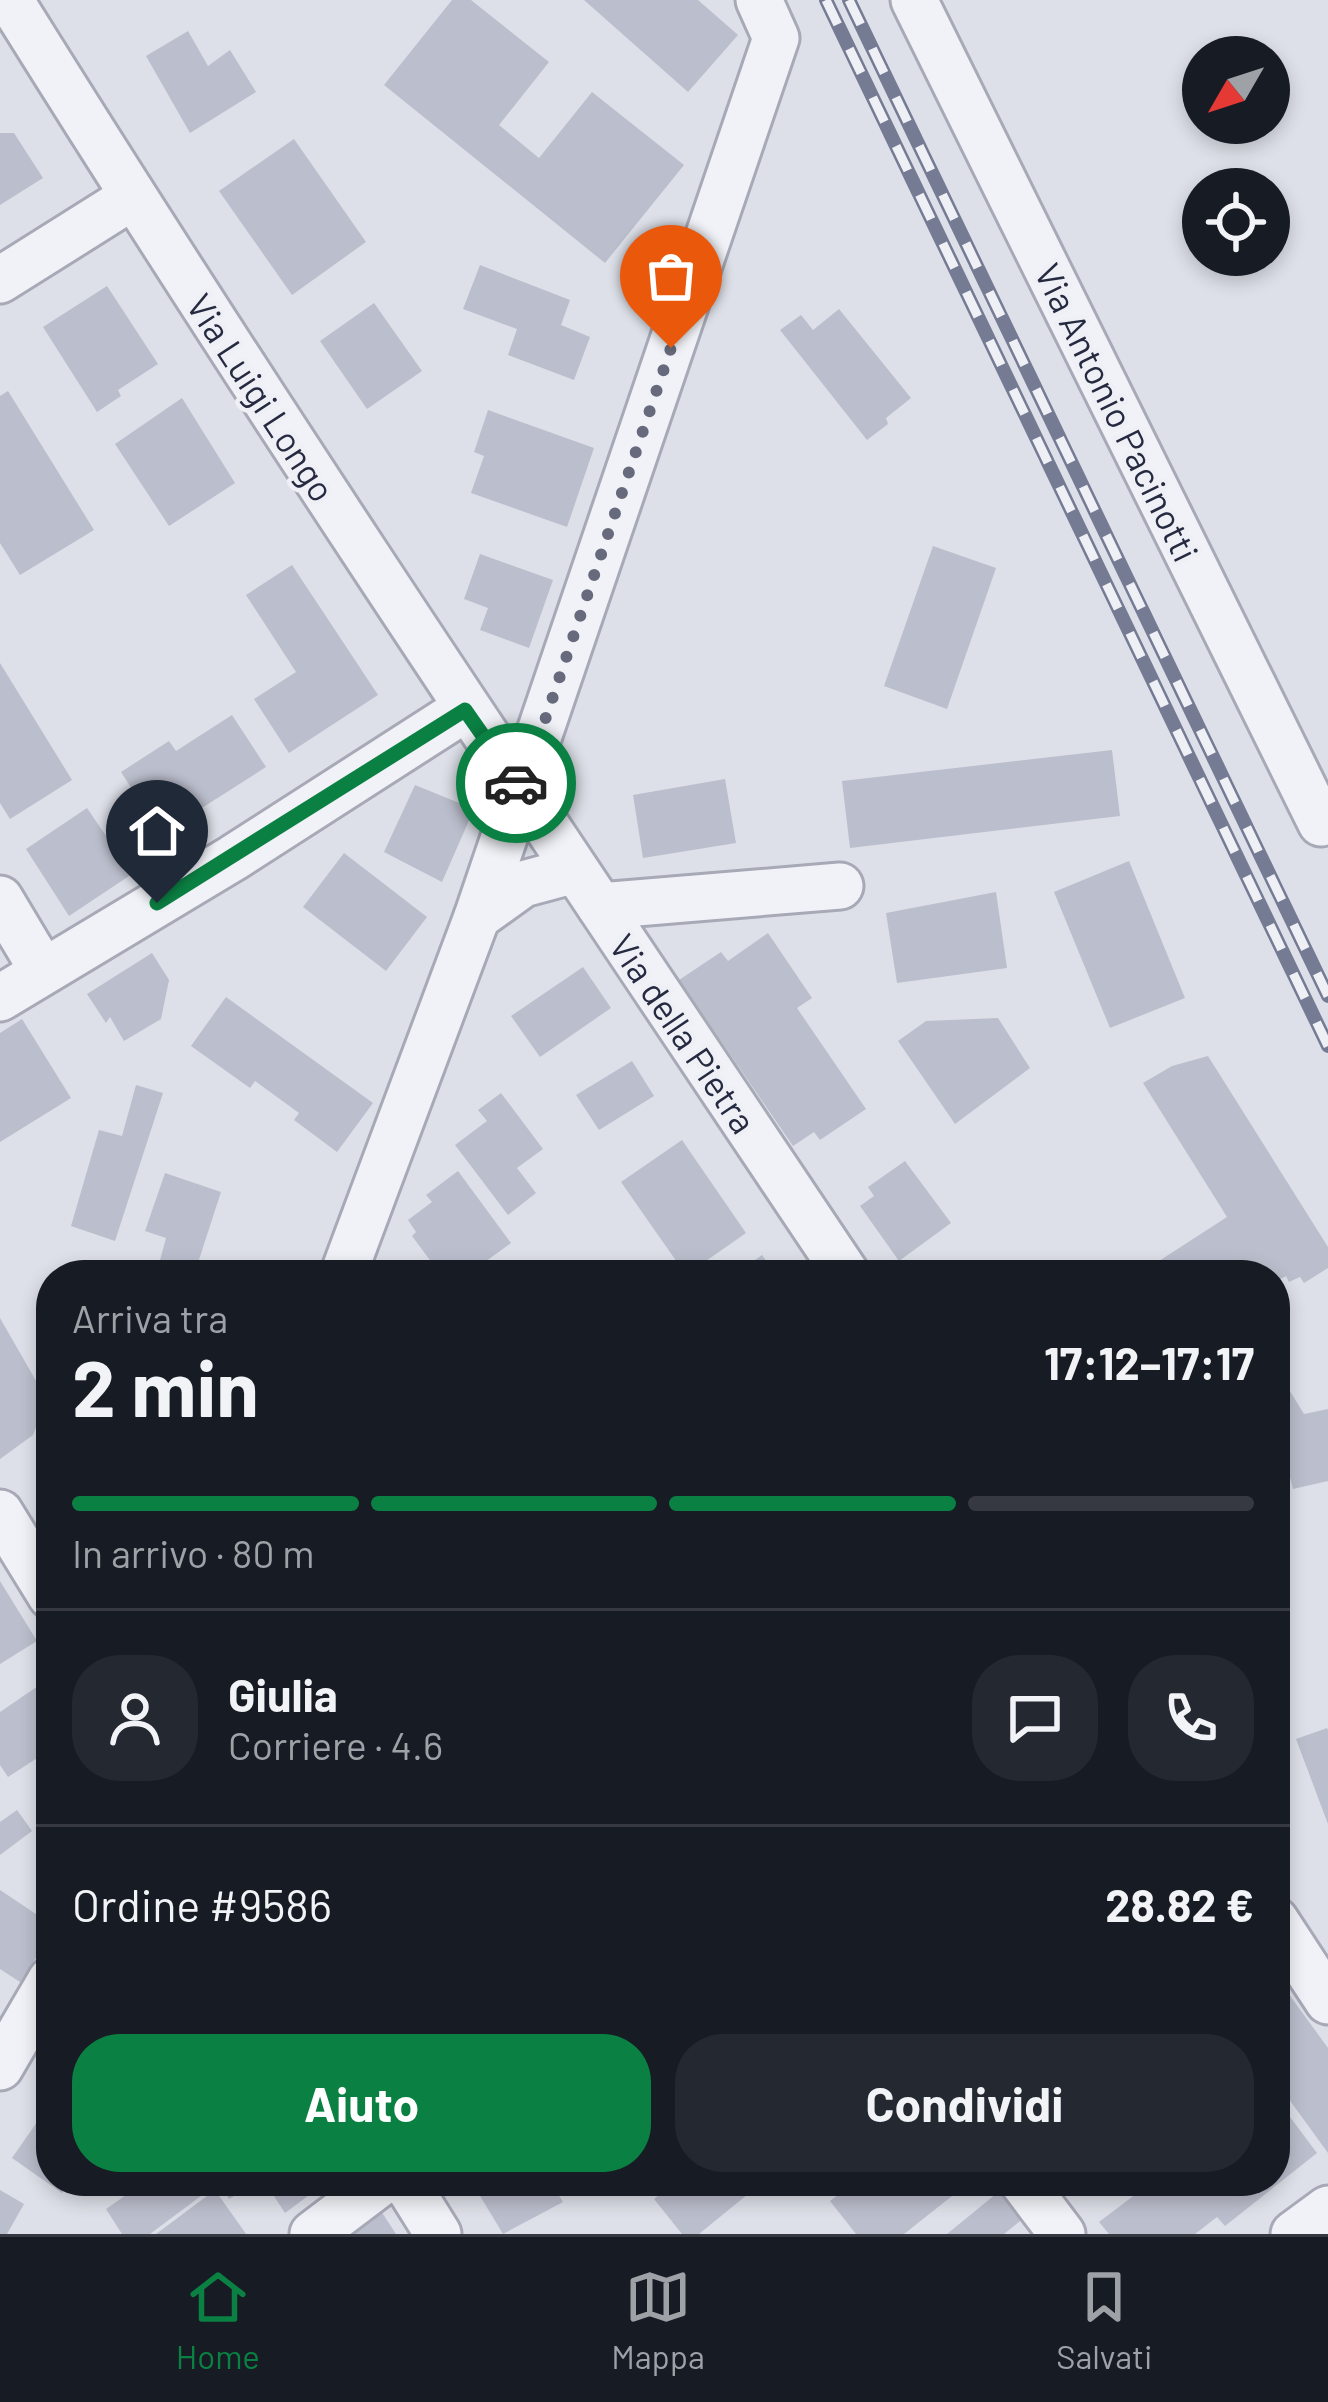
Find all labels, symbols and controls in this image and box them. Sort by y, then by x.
north arrow [1182,36,1290,144]
map controls [1182,36,1290,276]
button: locate [1182,168,1290,276]
pin [620,225,722,348]
icon: bag [638,243,704,309]
street label: Via Antonio Pacinotti [1027,256,1209,568]
street label: Via Luigi Longo [179,285,345,509]
courier [456,723,576,843]
icon: car [483,750,549,816]
pin [106,780,208,903]
icon: home [124,798,190,864]
street label: Via della Pietra [602,925,766,1141]
text: Arriva tra [72,1294,228,1341]
text: 17:12–17:17 [1044,1335,1254,1389]
text: 2 min [72,1339,259,1433]
text: In arrivo · 80 m [72,1529,315,1576]
button: person [72,1655,198,1781]
button: chat [972,1655,1098,1781]
button: phone [1128,1655,1254,1781]
text: Giulia [228,1667,338,1721]
text: Corriere · 4.6 [228,1721,443,1768]
text: Ordine #9586 [72,1877,332,1931]
text: 28.82 € [1105,1877,1254,1931]
button: Aiuto [72,2034,651,2172]
button: Condividi [675,2034,1254,2172]
tab: Home [176,2264,260,2376]
tab: Mappa [611,2264,705,2376]
tab: Salvati [1056,2264,1152,2376]

